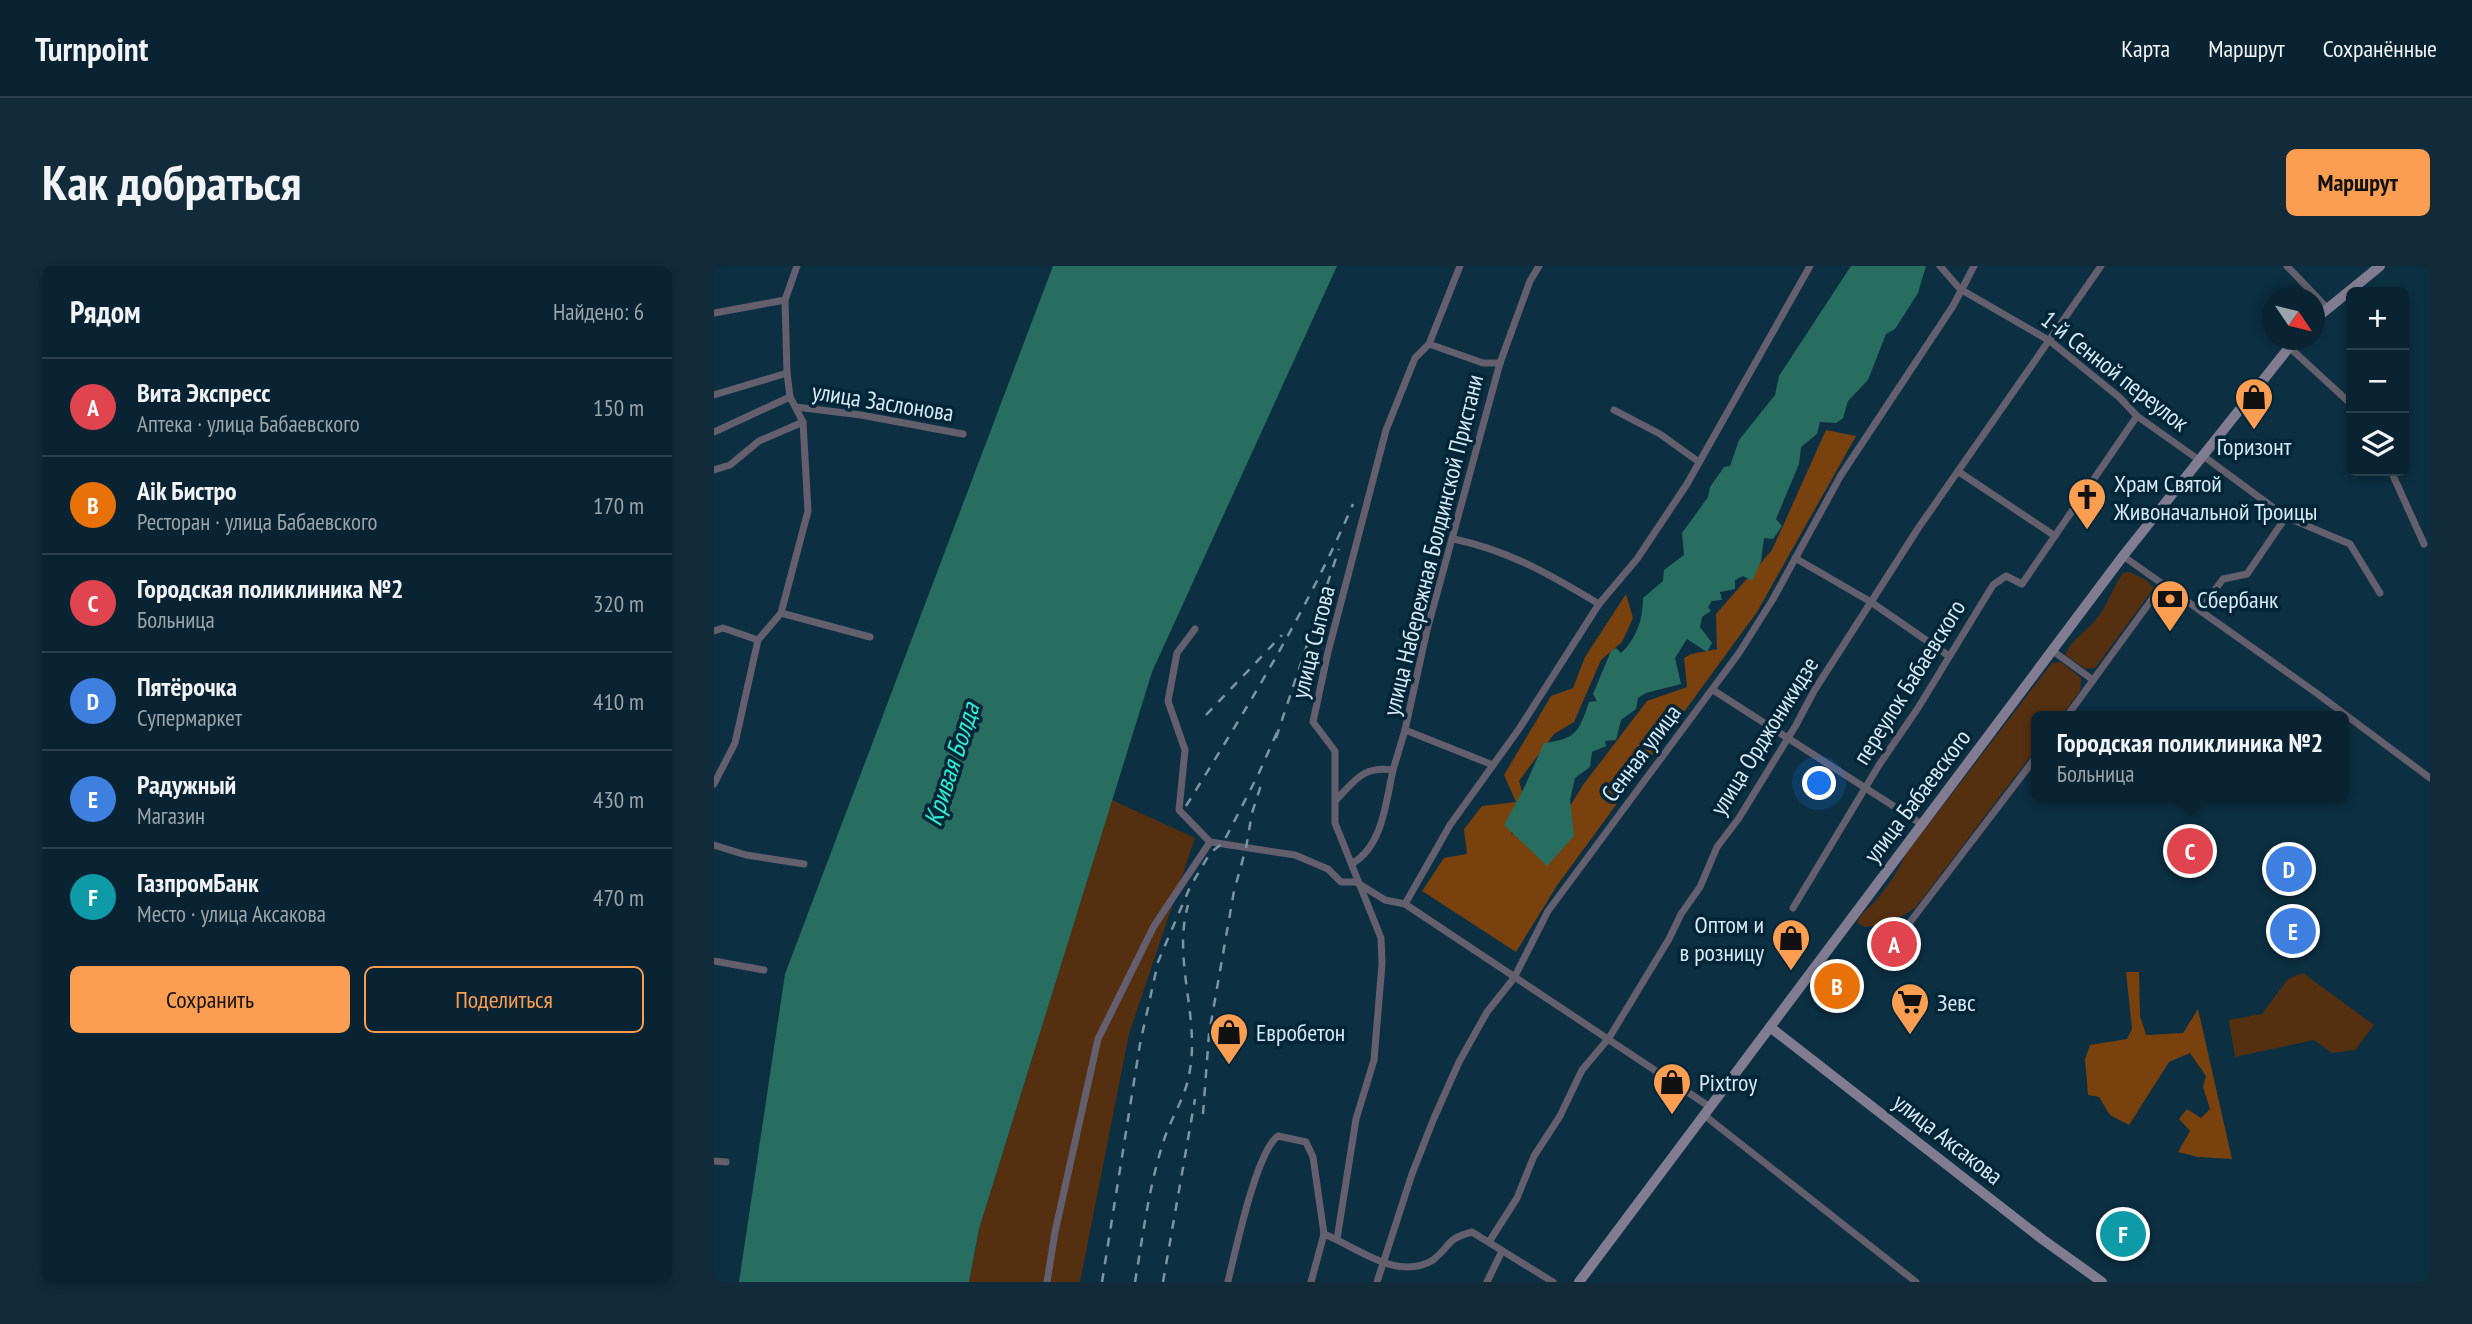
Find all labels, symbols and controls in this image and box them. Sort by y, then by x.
text: Turnpoint [35,27,148,70]
text: Карта [2121,33,2170,64]
text: Маршрут [2208,33,2285,64]
text: Сохранённые [2323,33,2437,64]
button: Маршрут [2286,149,2430,216]
text: Как добраться [42,150,301,214]
north arrow [2262,287,2325,350]
map controls [2346,287,2409,476]
button: + [2346,287,2409,350]
text: Рядом [70,292,141,331]
text: Найдено: 6 [553,297,644,326]
street label: 1-й Сенной переулок [2035,304,2196,439]
button: − [2346,350,2409,413]
street label: улица Набережная Болдинской Пристани [1376,371,1490,719]
text: Вита Экспресс [137,376,270,409]
street label: улица Заслонова [810,376,956,428]
shop icon: Горизонт [2233,376,2275,431]
text: A [87,393,99,422]
text: 150 m [593,393,644,422]
text: Аптека · улица Бабаевского [137,409,360,438]
button: layers [2346,413,2409,476]
place label: Горизонт [2217,431,2292,462]
place label: Храм Святой Живоначальной Троицы [2113,468,2317,527]
text: Aik Бистро [137,474,237,507]
church icon: Храм Святой Живоначальной Троицы [2066,476,2108,531]
text: B [87,491,99,520]
text: 170 m [593,491,644,520]
text: Ресторан · улица Бабаевского [137,507,377,536]
text: Городская поликлиника №2 [137,572,403,605]
bank icon: Сбербанк [2149,578,2191,633]
street label: улица Сытова [1284,582,1342,702]
place label: Сбербанк [2197,584,2279,615]
text: C [88,589,98,618]
text: 320 m [593,589,644,618]
street label: переулок Бабаевского [1846,594,1972,770]
text: Больница [137,605,215,634]
street label: улица Орджоникидзе [1703,651,1825,821]
text: Пятёрочка [137,670,237,703]
text: D [87,687,99,716]
text: 410 m [593,687,644,716]
water label: Кривая Болда [916,697,987,830]
street label: Сенная улица [1594,698,1688,808]
text: Супермаркет [137,703,242,732]
popup [2031,711,2349,802]
street label: улица Бабаевского [1857,723,1977,869]
text: Городская поликлиника №2 [2057,726,2323,759]
text: Больница [2057,759,2134,788]
your location [1802,766,1836,800]
text: Радужный [137,768,236,801]
text: E [88,785,98,814]
text: 430 m [593,785,644,814]
text: Магазин [137,801,205,830]
pin: C [2167,825,2213,877]
pin: D [2266,843,2312,895]
text: ГазпромБанк [137,866,259,899]
text: F [88,883,98,912]
text: 470 m [593,883,644,912]
text: Место · улица Аксакова [137,899,326,928]
pin: E [2270,905,2316,957]
place label: Оптом и в розницу [1679,909,1764,968]
shop icon: Оптом и в розницу [1770,917,1812,972]
pin: A [1871,918,1917,970]
pin: B [1814,960,1860,1012]
button: Сохранить [70,966,350,1033]
button: Поделиться [364,966,644,1033]
supermarket icon: Зевс [1889,981,1931,1036]
place label: Зевс [1937,987,1976,1018]
shop icon: Евробетон [1208,1011,1250,1066]
place label: Евробетон [1256,1017,1345,1048]
shop icon: Pixtroy [1651,1061,1693,1116]
place label: Pixtroy [1699,1067,1757,1098]
street label: улица Аксакова [1887,1086,2009,1192]
pin: F [2100,1208,2146,1260]

